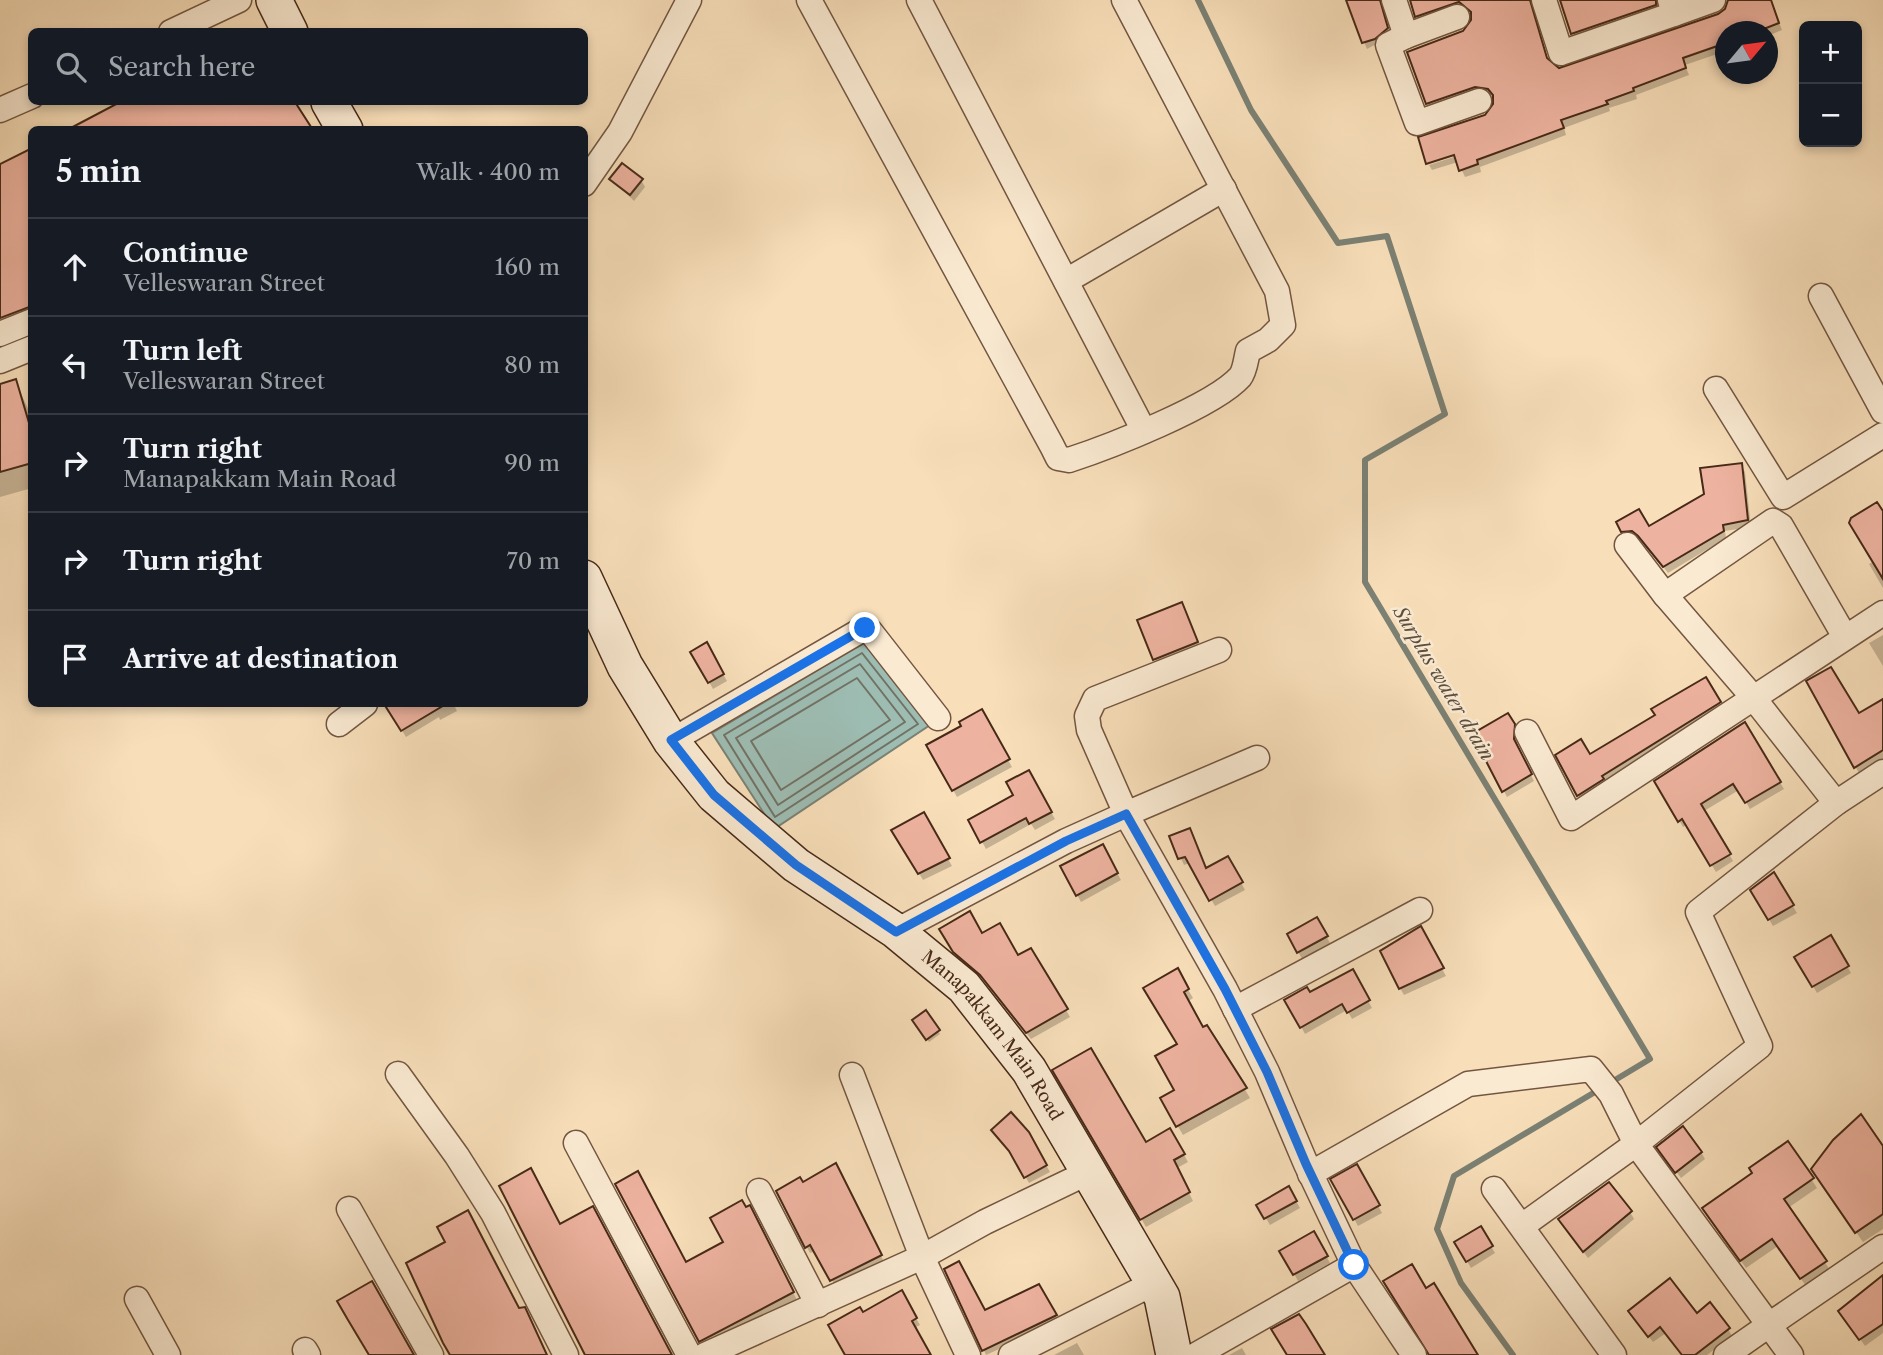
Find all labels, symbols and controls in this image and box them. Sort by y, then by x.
north arrow [1715,21,1778,84]
map controls [1799,21,1862,147]
button: + [1799,21,1862,84]
search box [28,28,588,105]
icon: search [52,48,90,86]
text: Search here [108,51,255,83]
button: − [1799,84,1862,147]
text: 5 min [56,153,141,190]
text: Walk · 400 m [416,158,560,186]
text: Continue [123,237,248,269]
icon: ahead [56,248,94,286]
text: 160 m [495,253,560,281]
text: Velleswaran Street [123,269,325,297]
text: Turn left [123,335,242,367]
icon: left [56,346,94,384]
text: 80 m [504,351,560,379]
text: Velleswaran Street [123,367,325,395]
text: Turn right [123,433,262,465]
icon: right [56,444,94,482]
text: 90 m [504,449,560,477]
text: Manapakkam Main Road [123,465,396,493]
icon: right [56,542,94,580]
text: Turn right [123,545,262,577]
text: 70 m [507,547,560,575]
water label: Surplus water drain [1388,601,1499,765]
route end [849,612,880,643]
icon: arrive [56,640,94,678]
text: Arrive at destination [123,643,398,675]
street label: Manapakkam Main Road [917,946,1067,1125]
route start [1338,1249,1369,1280]

